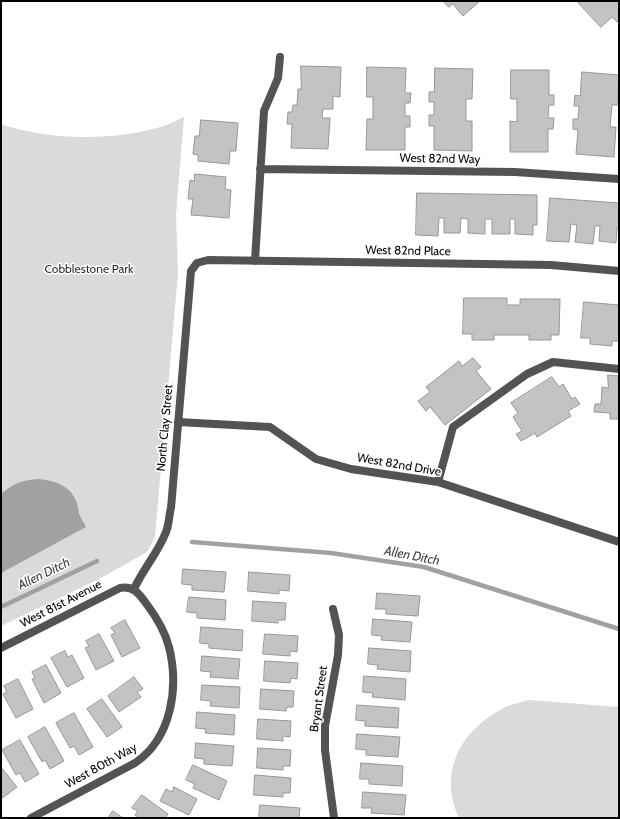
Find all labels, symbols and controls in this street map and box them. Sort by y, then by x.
street label: West 82nd Way [399,151,481,167]
street label: West 82nd Place [365,243,451,259]
park label: Cobblestone Park [45,262,133,276]
street label: North Clay Street [154,384,176,472]
street label: West 82nd Drive [356,451,442,479]
water label: Allen Ditch [383,543,441,569]
water label: Allen Ditch [15,555,73,593]
street label: West 81st Avenue [18,577,104,631]
street label: Bryant Street [307,665,331,733]
street label: West 80th Way [62,740,140,792]

